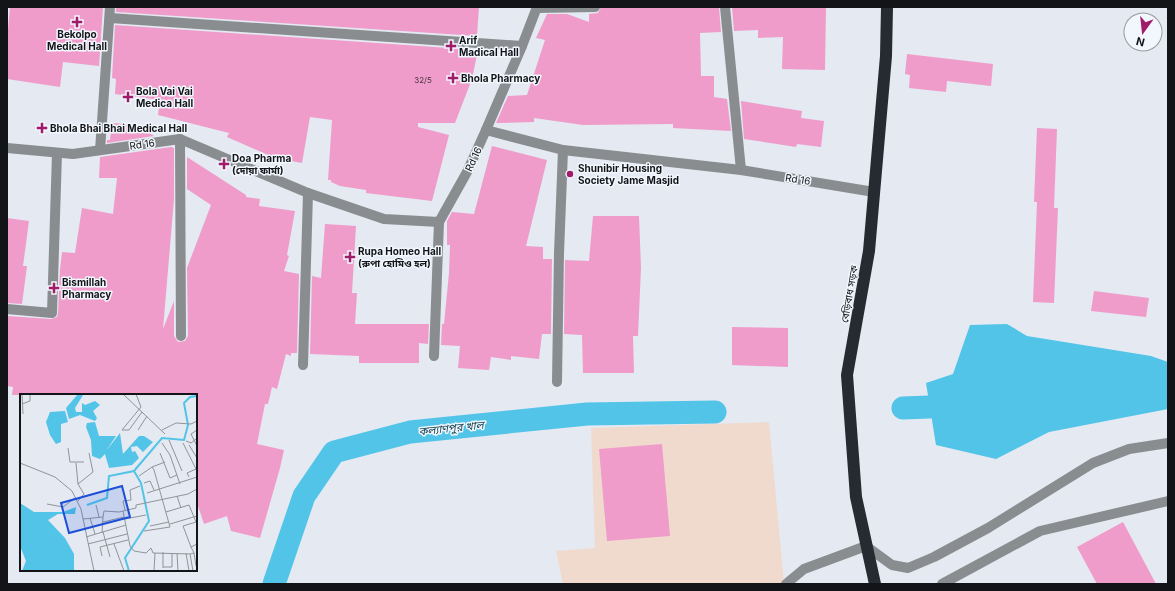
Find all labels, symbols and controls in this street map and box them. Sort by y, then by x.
north arrow [1123,12,1163,52]
marker: Bekolpo Medical Hall [72,17,82,27]
place label: Bekolpo Medical Hall [47,28,107,52]
place label: Arif Madical Hall [459,34,519,58]
text: N [1135,34,1146,50]
marker: Arif Madical Hall [446,41,456,51]
place label: Bhola Pharmacy [461,72,540,85]
marker: Bhola Pharmacy [448,73,458,83]
house number: 32/5 [414,75,432,85]
place label: Bola Vai Vai Medica Hall [136,85,193,109]
marker: Bola Vai Vai Medica Hall [123,92,133,102]
place label: Bhola Bhai Bhai Medical Hall [50,122,187,134]
marker: Bhola Bhai Bhai Medical Hall [37,123,47,133]
street label: Rd 16 [129,136,155,152]
street label: Rd 16 [462,145,484,173]
place label: Doa Pharma (দোয়া ফার্মা) [232,152,291,176]
marker: Doa Pharma (দোয়া ফার্মা) [219,159,229,169]
place label: Shunibir Housing Society Jame Masjid [578,162,679,187]
marker: Shunibir Housing Society Jame Masjid [565,169,575,179]
street label: Rd 16 [784,171,812,187]
place label: Rupa Homeo Hall (রুপা হোমিও হল) [358,245,442,269]
marker: Rupa Homeo Hall (রুপা হোমিও হল) [345,252,355,262]
street label: বেড়িবাধ সড়ক [838,263,860,324]
place label: Bismillah Pharmacy [62,276,111,301]
marker: Bismillah Pharmacy [49,283,59,293]
inset map [20,394,197,571]
water label: কল্যাণপুর খাল [418,417,486,438]

